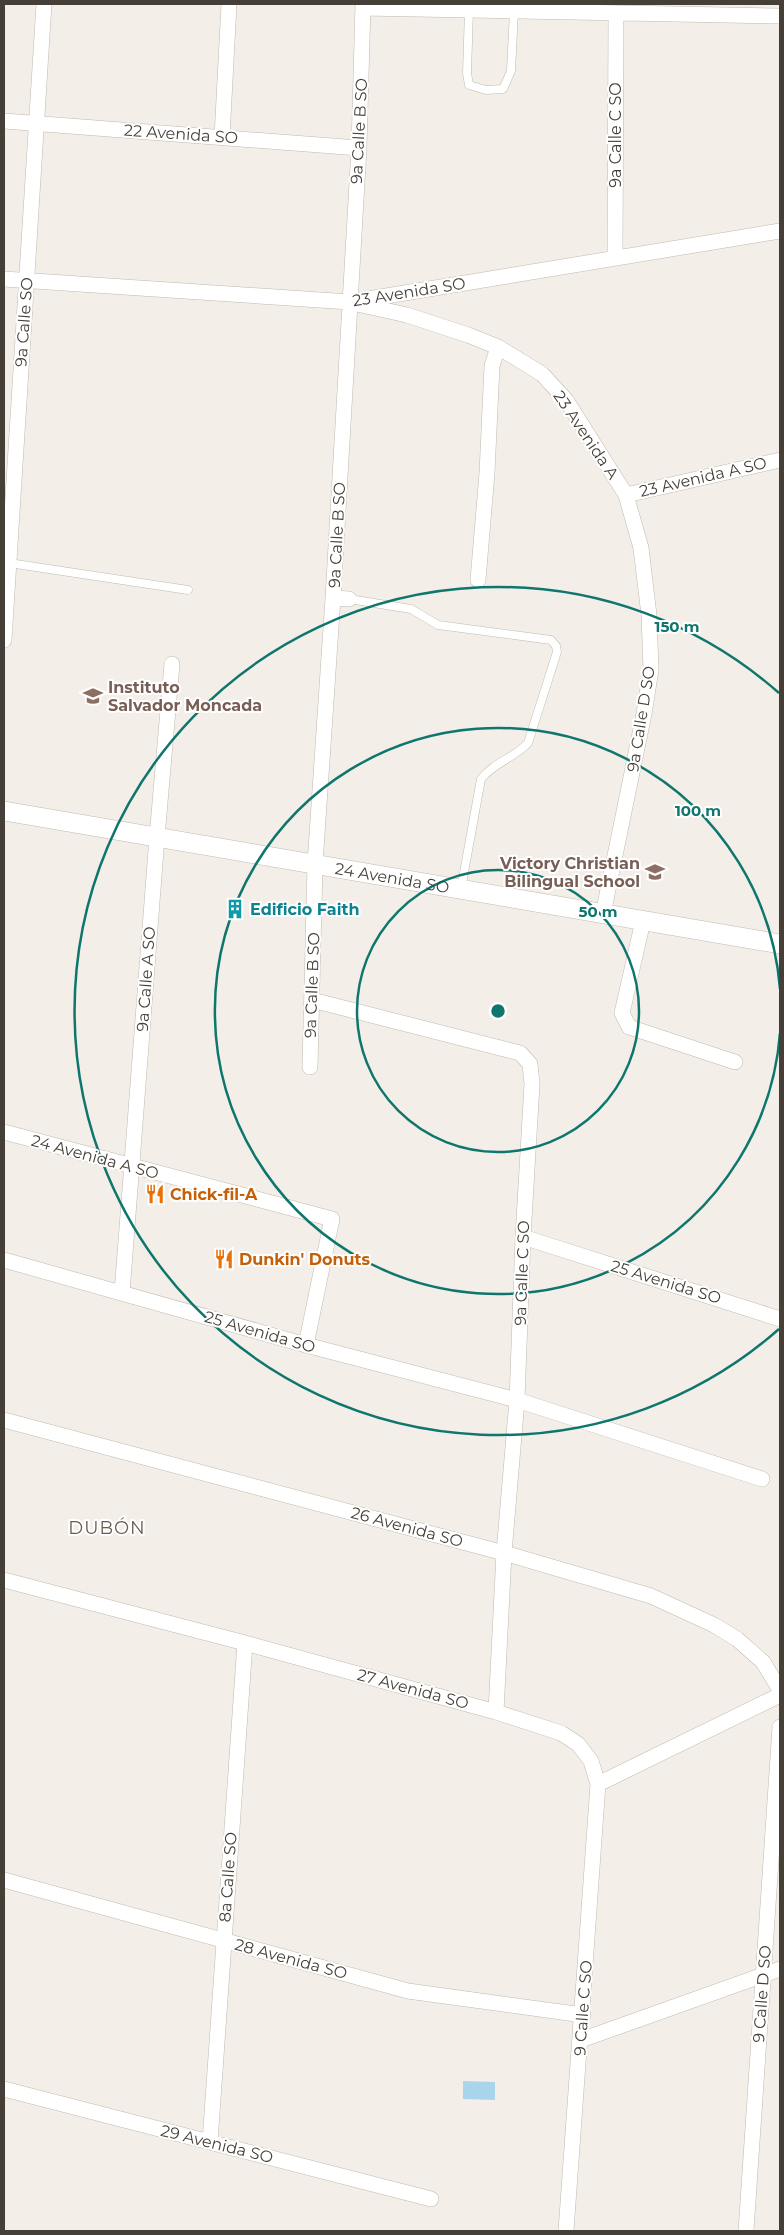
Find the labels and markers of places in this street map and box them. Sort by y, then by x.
place label: Instituto Salvador Moncada [108,678,262,715]
school or university icon: Instituto Salvador Moncada [82,685,104,707]
place label: Victory Christian Bilingual School [499,854,640,891]
school or university icon: Victory Christian Bilingual School [644,861,666,883]
building icon: Edificio Faith [224,898,246,920]
place label: Edificio Faith [250,900,360,919]
centre of rings [489,1002,507,1020]
restaurant icon: Chick-fil-A [144,1183,166,1205]
place label: Chick-fil-A [170,1185,258,1204]
restaurant icon: Dunkin' Donuts [213,1248,235,1270]
place label: Dunkin' Donuts [239,1250,371,1269]

